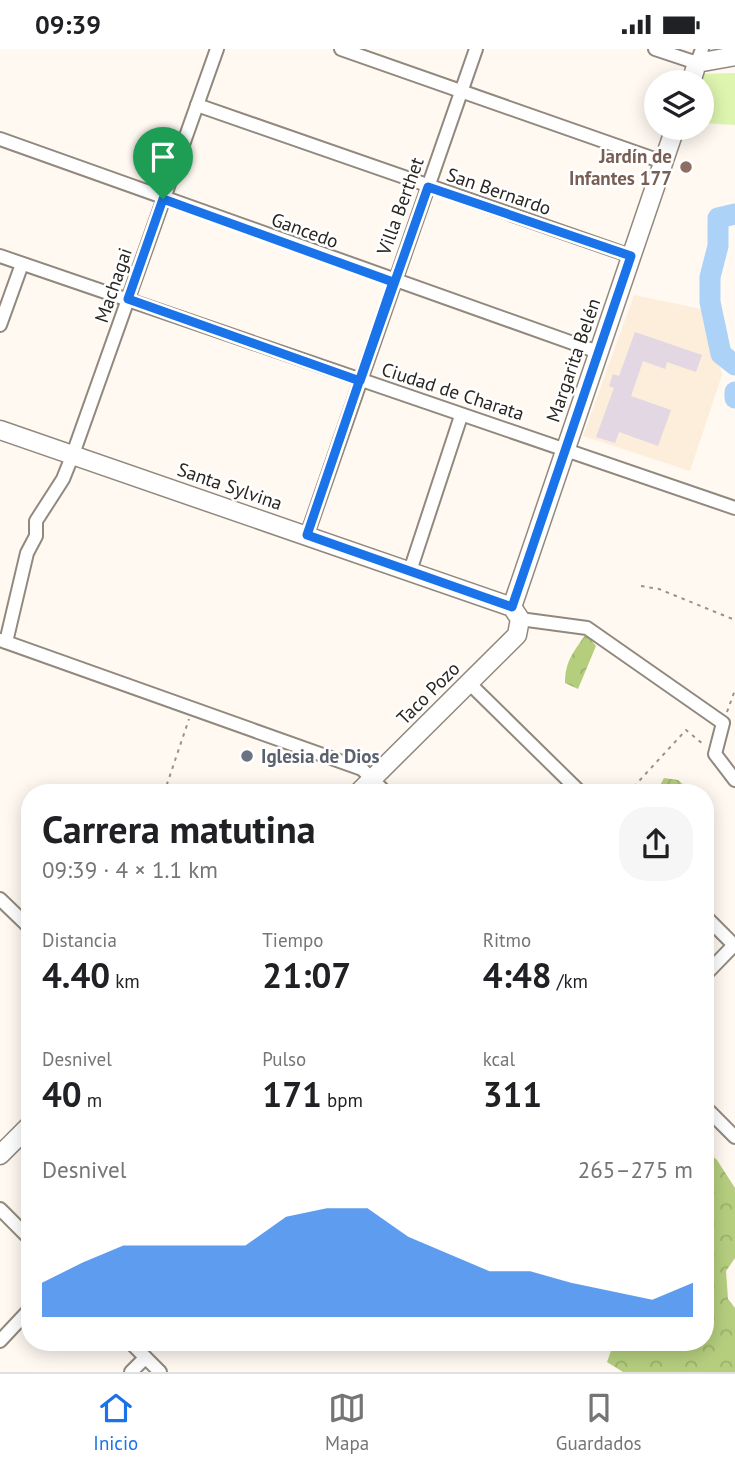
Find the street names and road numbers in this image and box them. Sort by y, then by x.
street label: Villa Berthet [371,153,429,259]
street label: San Bernardo [444,162,554,220]
street label: Gancedo [268,207,342,253]
street label: Machagai [89,244,137,326]
street label: Margarita Belén [541,295,605,425]
street label: Ciudad de Charata [379,357,527,425]
street label: Santa Sylvina [174,457,286,515]
street label: Taco Pozo [391,656,465,730]

